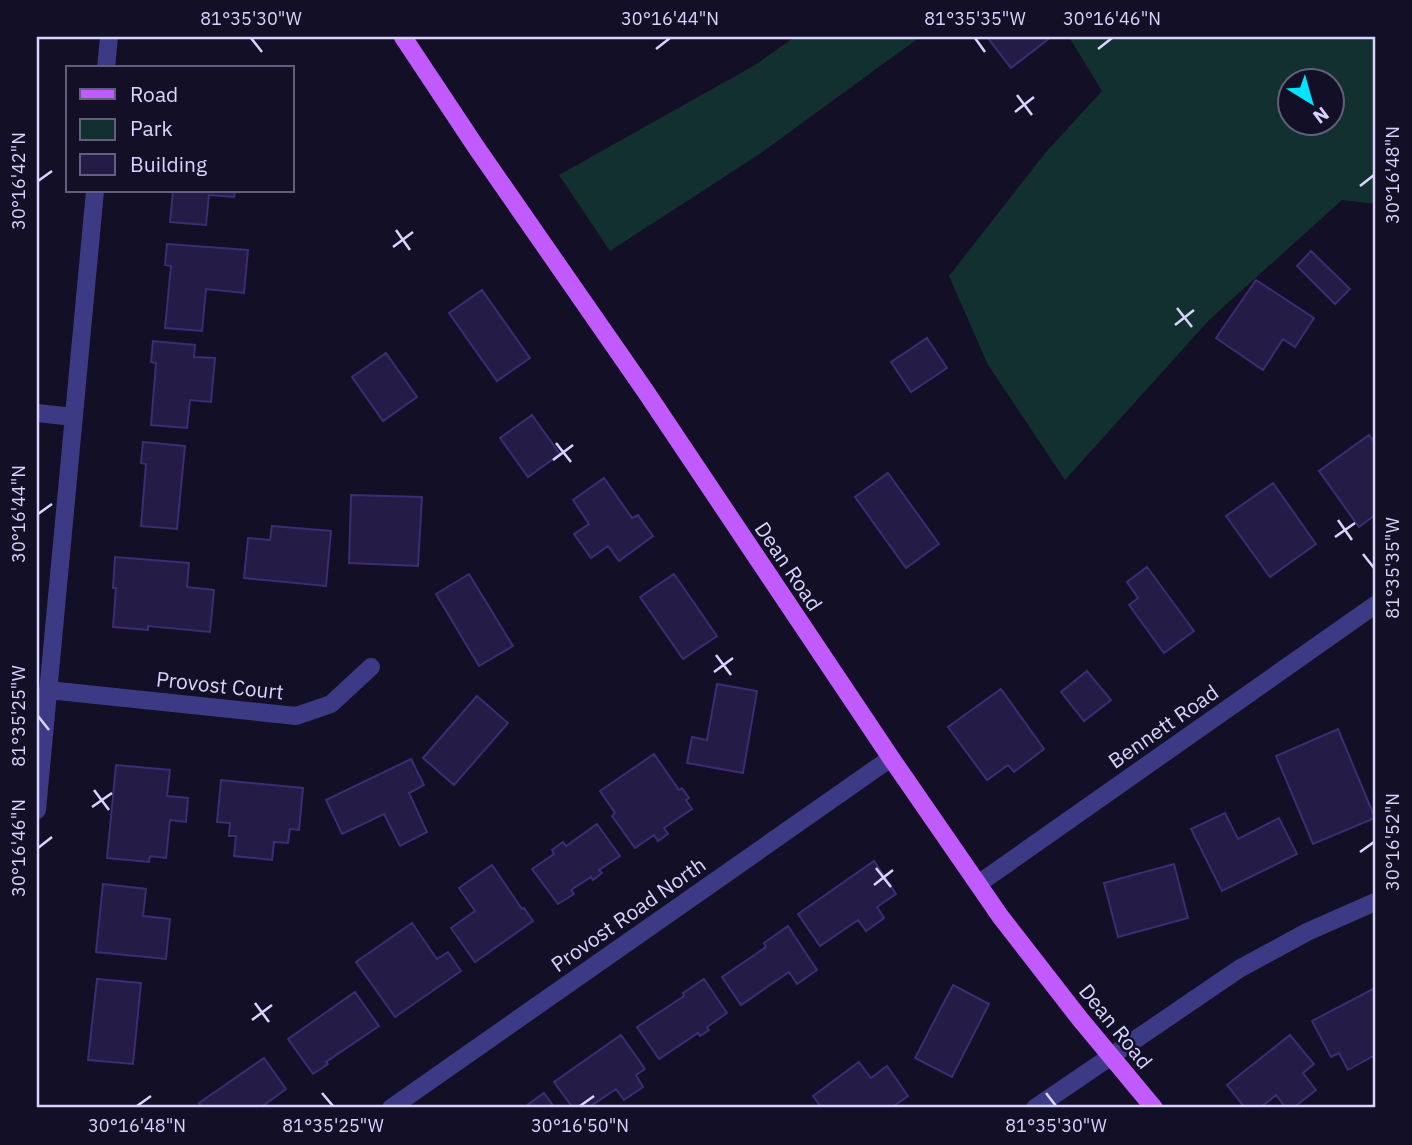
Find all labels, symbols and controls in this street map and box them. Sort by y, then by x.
text: 81°35'30"W [200,7,302,30]
text: 30°16'44"N [621,7,719,30]
text: 81°35'35"W [924,7,1026,30]
text: 30°16'46"N [1063,7,1161,30]
legend [66,66,294,192]
north arrow [1276,66,1346,136]
text: Road [130,80,178,108]
text: N [1309,102,1334,129]
text: Park [130,114,173,142]
text: 30°16'48"N [1381,126,1404,224]
text: 30°16'42"N [7,132,30,230]
text: Building [130,150,207,178]
text: 30°16'44"N [7,465,30,563]
street label: Dean Road [749,516,829,616]
text: 81°35'35"W [1381,517,1404,619]
street label: Provost Court [155,664,285,706]
text: 81°35'25"W [7,665,30,767]
street label: Bennett Road [1102,678,1224,774]
text: 30°16'52"N [1381,793,1404,891]
text: 30°16'46"N [7,799,30,897]
street label: Provost Road North [545,850,711,978]
street label: Dean Road [1073,978,1159,1074]
text: 30°16'48"N [88,1114,186,1137]
text: 81°35'25"W [282,1114,384,1137]
text: 30°16'50"N [531,1114,629,1137]
text: 81°35'30"W [1005,1114,1107,1137]

